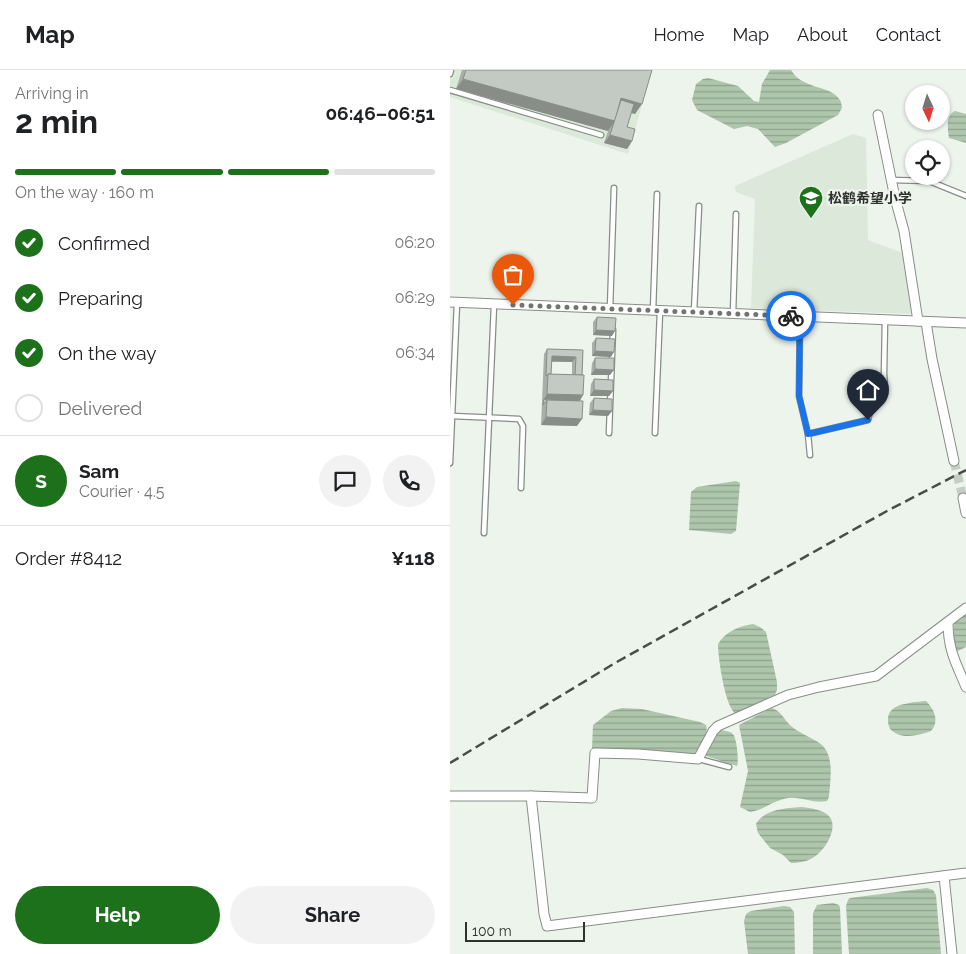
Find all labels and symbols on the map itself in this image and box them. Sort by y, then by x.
north arrow [905,85,950,130]
school or university icon: 松鹤希望小学 [798,185,824,219]
place label: 松鹤希望小学 [828,190,912,206]
pin [492,254,534,305]
courier [766,291,816,341]
pin [847,369,889,420]
scale bar [465,919,585,942]

